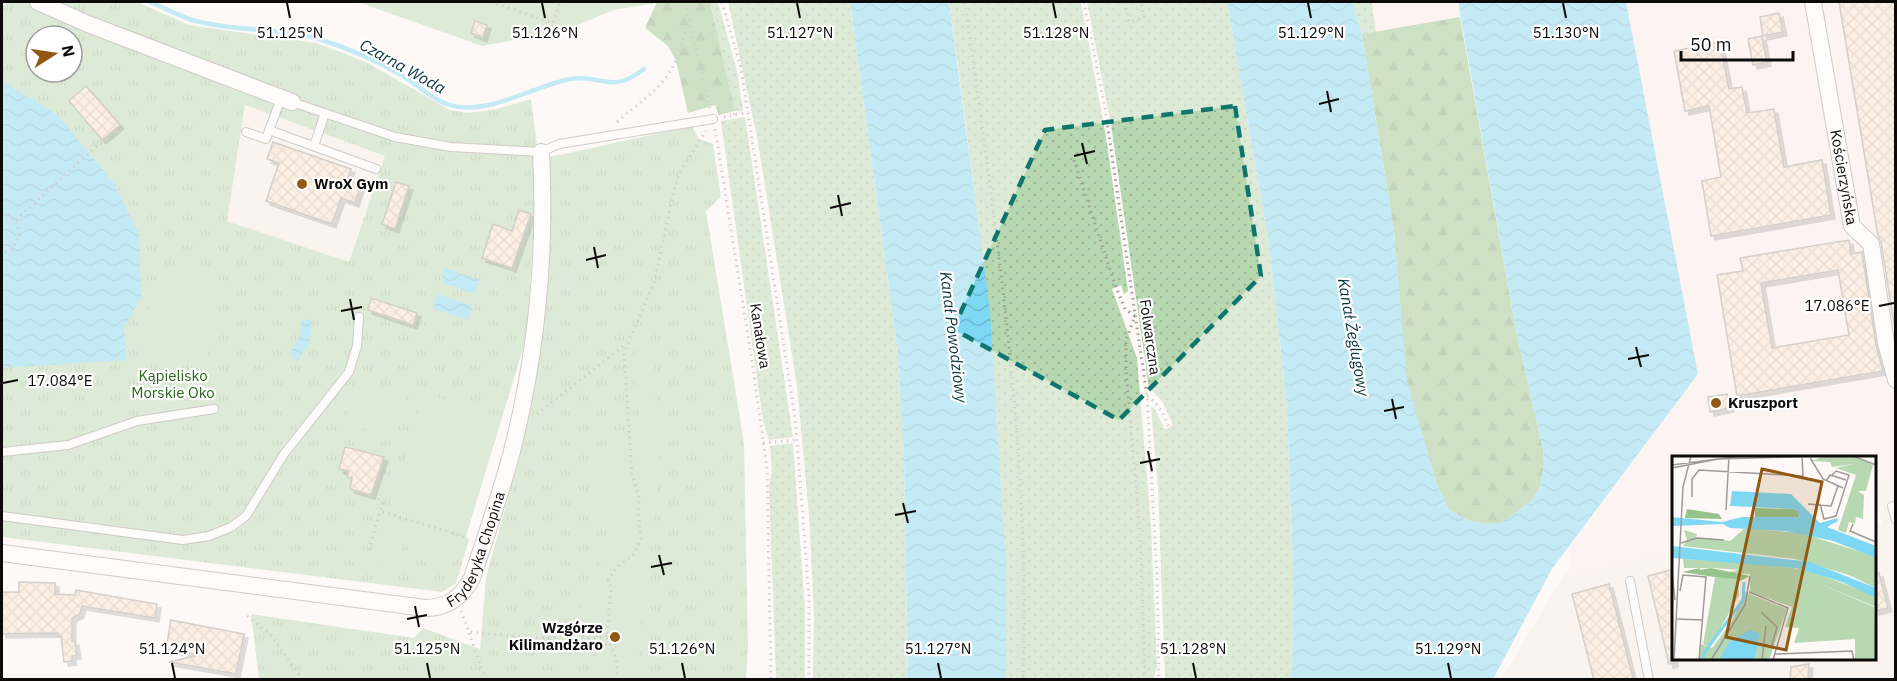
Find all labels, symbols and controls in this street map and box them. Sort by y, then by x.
text: 51.125°N [257,23,323,42]
text: 51.126°N [512,23,578,42]
text: 51.127°N [767,23,833,42]
text: 51.128°N [1023,23,1089,42]
text: 51.129°N [1278,23,1344,42]
text: 51.130°N [1533,23,1599,42]
north arrow [24,24,84,84]
scale bar [1681,24,1794,62]
text: 50 m [1690,33,1732,56]
water label: Czarna Woda [357,34,449,98]
text: N [58,43,80,59]
street label: Kościerzyńska [1826,128,1862,226]
place label: WroX Gym [314,174,388,193]
marker: WroX Gym [295,177,309,191]
water label: Kanał Powodziowy [936,270,972,405]
water label: Kanał Żeglugowy [1334,276,1374,399]
text: 17.086°E [1805,296,1869,315]
street label: Folwarczna [1136,298,1165,376]
street label: Kanałowa [746,302,775,370]
park label: Kąpielisko Morskie Oko [131,366,215,402]
text: 17.084°E [28,371,92,390]
place label: Kruszport [1728,393,1798,412]
marker: Kruszport [1709,396,1723,410]
inset map [1672,456,1876,660]
street label: Fryderyka Chopina [443,489,509,611]
place label: Wzgórze Kilimandżaro [509,618,603,654]
marker: Wzgórze Kilimandżaro [608,630,622,644]
text: 51.124°N [139,639,205,658]
text: 51.125°N [394,639,460,658]
text: 51.126°N [649,639,715,658]
text: 51.127°N [905,639,971,658]
text: 51.128°N [1160,639,1226,658]
text: 51.129°N [1415,639,1481,658]

